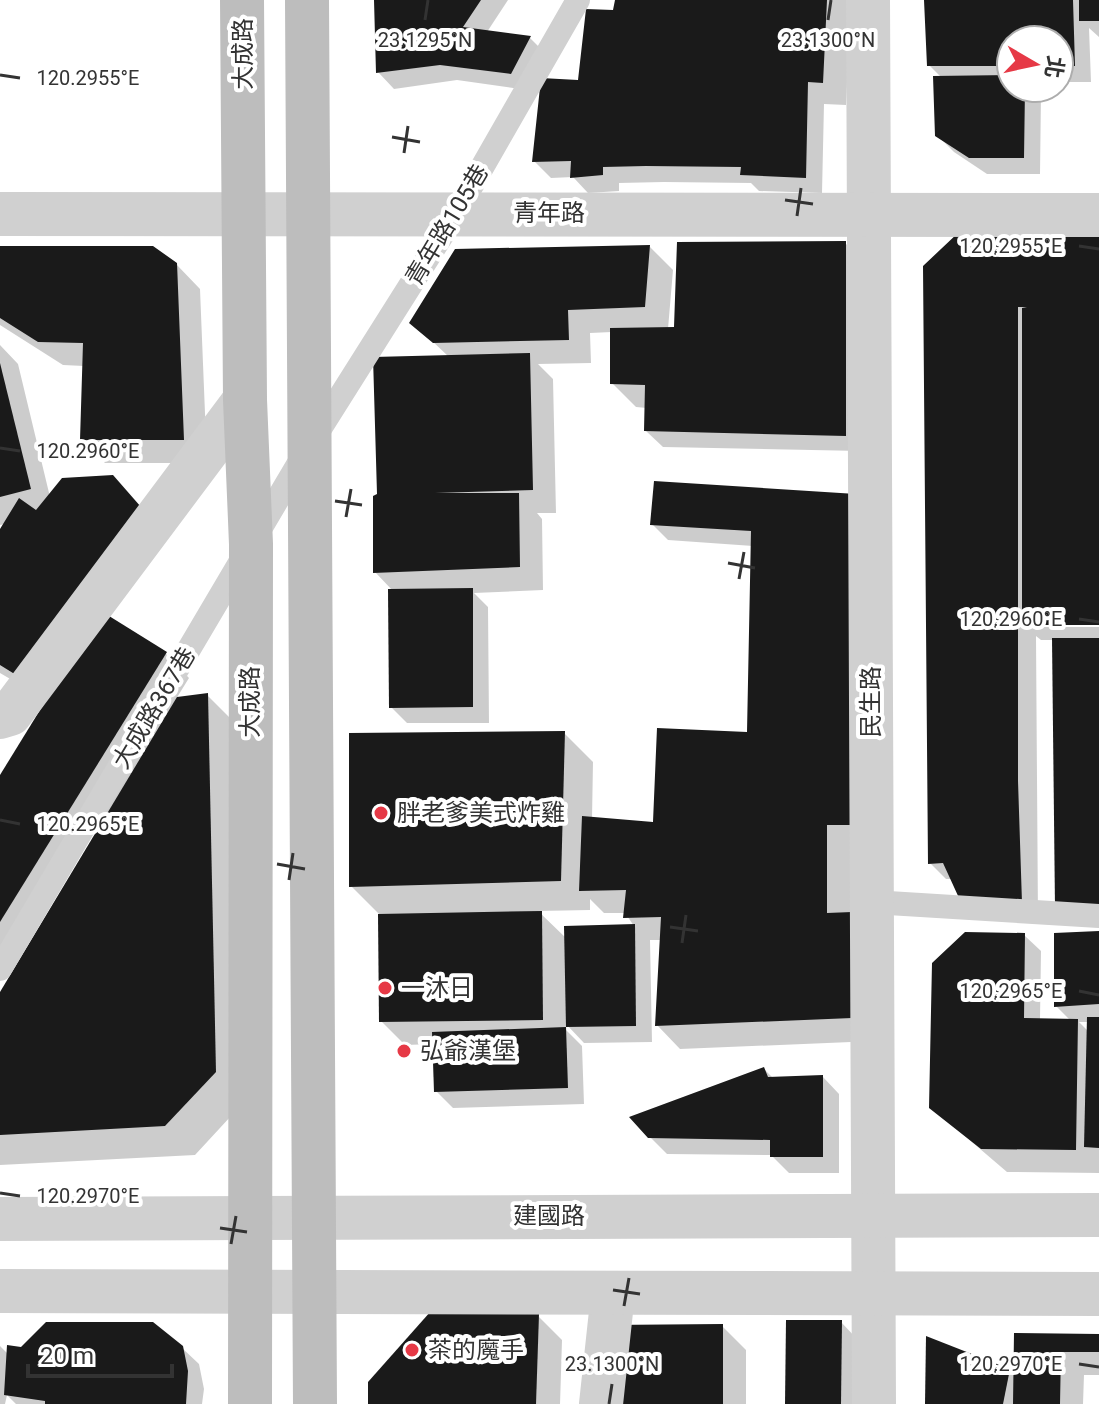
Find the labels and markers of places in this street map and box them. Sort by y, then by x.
place label: 胖老爹美式炸雞 [397,799,565,827]
marker: 胖老爹美式炸雞 [372,804,390,822]
place label: 一沐日 [401,974,473,1002]
marker: 一沐日 [376,979,394,997]
place label: 弘爺漢堡 [420,1037,516,1065]
marker: 弘爺漢堡 [395,1042,413,1060]
place label: 茶的魔手 [428,1336,524,1364]
marker: 茶的魔手 [403,1341,421,1359]

